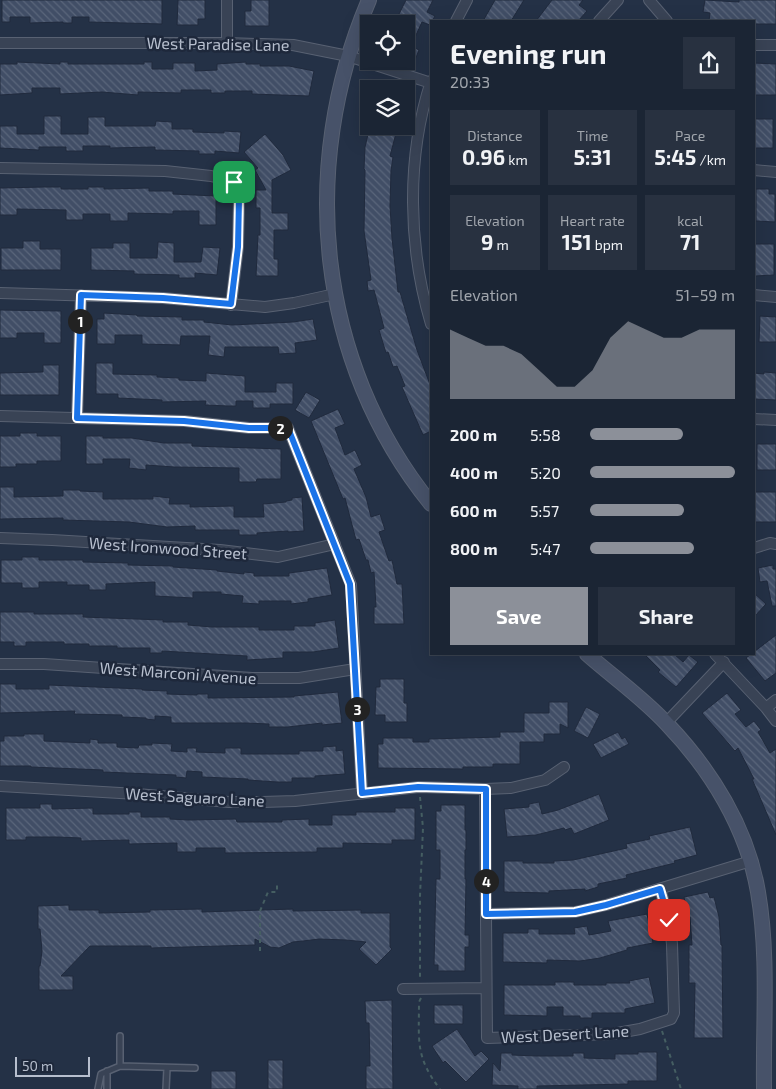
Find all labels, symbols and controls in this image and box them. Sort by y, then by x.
map controls [360,15,415,135]
button: locate [360,15,415,70]
street label: West Paradise Lane [146,33,290,54]
text: Evening run [450,36,607,70]
button: share [683,37,735,89]
text: 20:33 [450,72,490,91]
button: layers [360,80,415,135]
text: Distance [467,127,522,144]
text: Time [577,127,608,144]
text: Pace [675,127,705,144]
text: 0.96 [462,144,505,169]
text: 5:31 [574,144,611,169]
text: 5:45 [654,144,696,169]
text: km [505,151,528,168]
text: /km [696,151,726,168]
pin [213,161,255,203]
icon: arrive [220,168,248,196]
text: Elevation [465,212,525,229]
text: Heart rate [560,212,625,229]
text: kcal [677,212,703,229]
text: 9 [481,229,493,254]
text: 151 [562,229,592,254]
text: 71 [680,229,700,254]
text: m [493,236,509,253]
text: bpm [592,236,623,253]
text: Elevation [450,285,518,304]
text: 51–59 m [675,285,735,304]
pin: 1 [68,308,92,334]
text: 1 [77,313,84,330]
pin: 2 [268,416,292,440]
text: 2 [276,420,285,437]
text: 200 m [450,425,497,444]
text: 5:58 [530,425,561,444]
text: 400 m [450,463,498,482]
text: 5:20 [530,463,561,482]
text: 600 m [450,501,497,520]
text: 5:57 [530,501,559,520]
street label: West Ironwood Street [88,532,248,563]
text: 800 m [450,539,498,558]
text: 5:47 [530,539,560,558]
button: Save [450,587,588,645]
button: Share [598,587,735,645]
street label: West Marconi Avenue [99,658,257,687]
pin: 3 [344,696,370,722]
text: 3 [354,701,361,718]
street label: West Saguaro Lane [125,783,265,810]
pin: 4 [474,868,498,894]
text: 4 [482,873,491,890]
pin [648,899,690,941]
icon: check [655,906,683,934]
street label: West Desert Lane [500,1021,629,1046]
scale bar [15,1054,90,1077]
text: 50 m [22,1057,53,1074]

